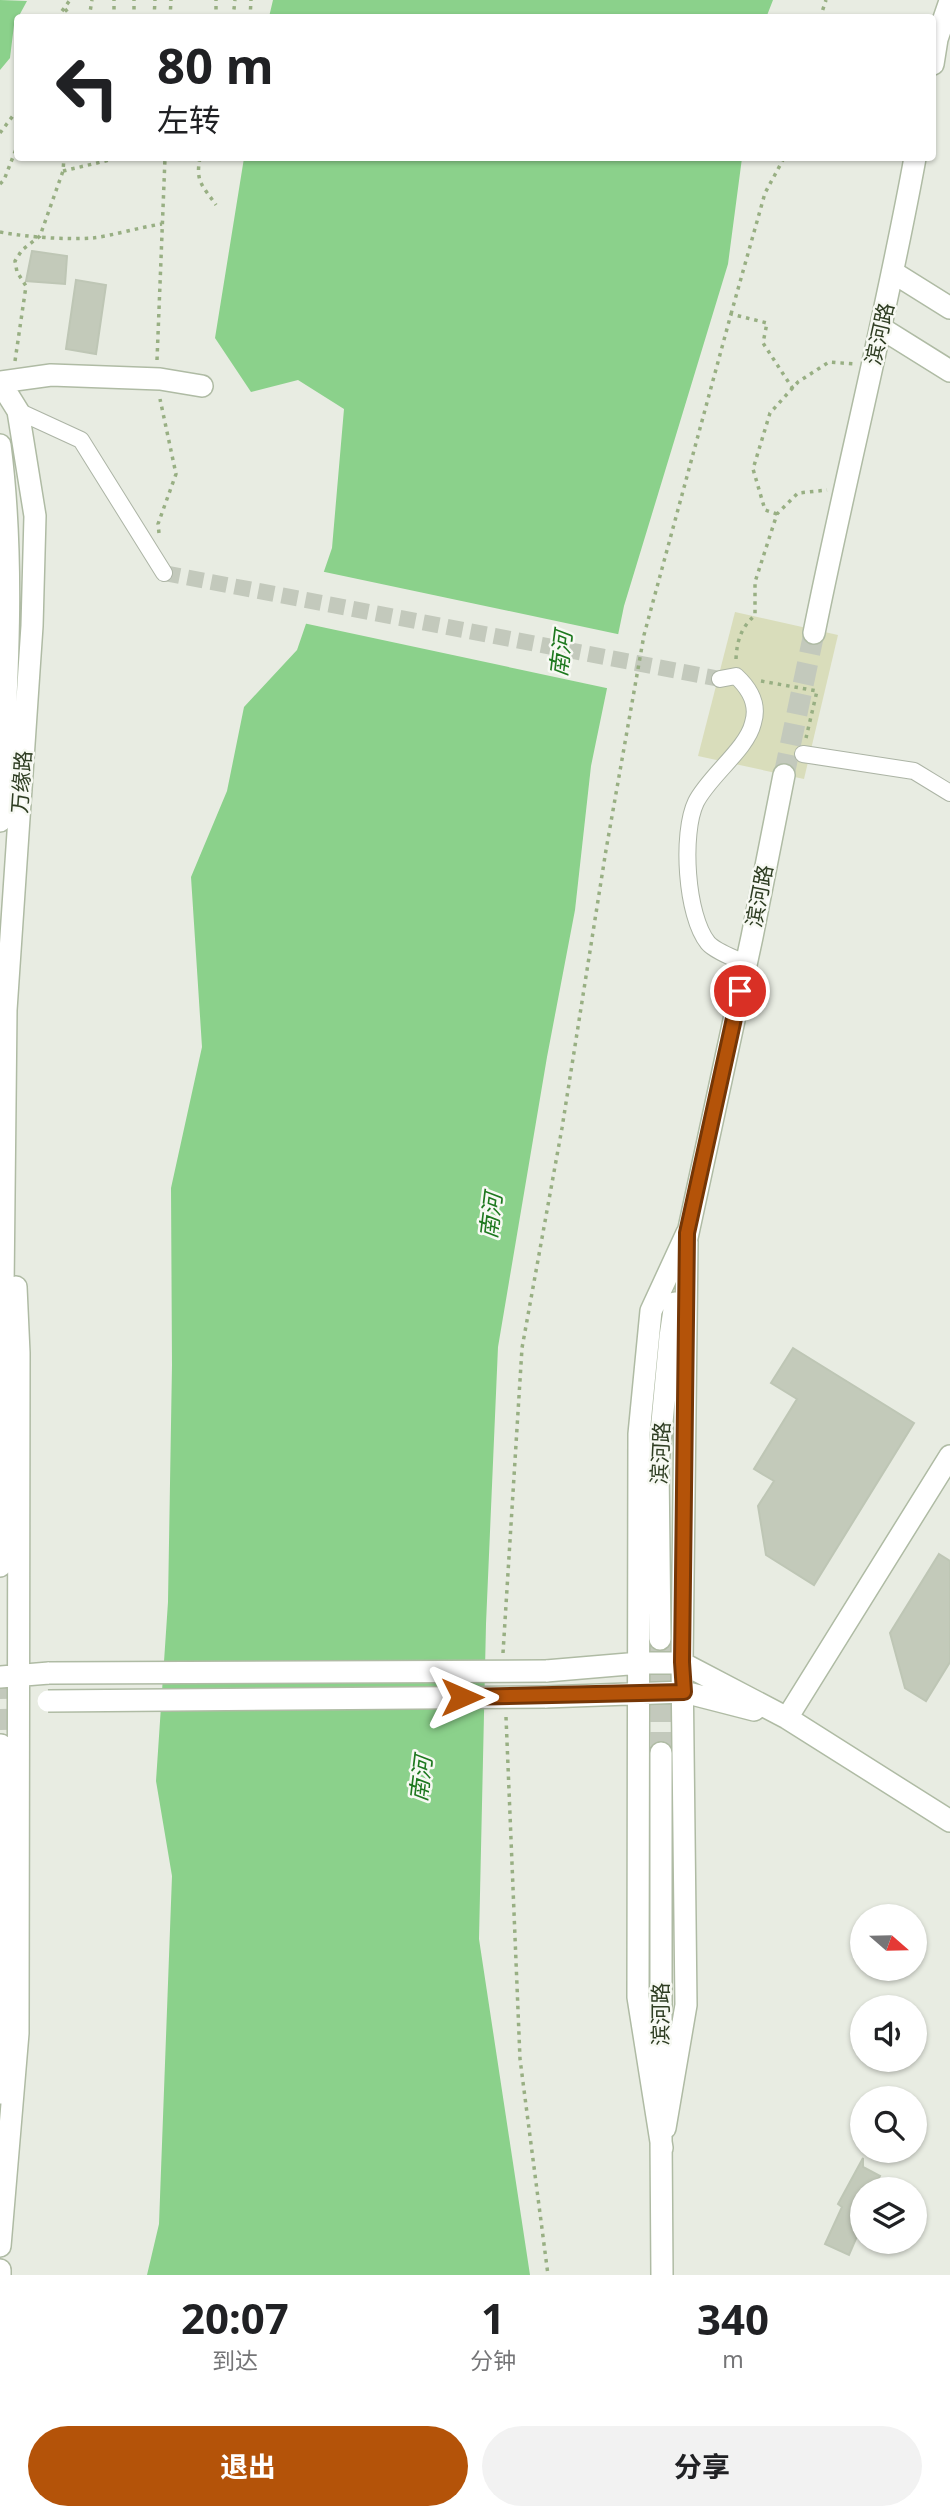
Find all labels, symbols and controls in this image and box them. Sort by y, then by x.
text: 80 m [157,32,274,98]
icon: left [42,42,133,133]
text: 左转 [157,98,221,141]
street label: 滨河路 [858,300,900,368]
water label: 南河 [541,625,579,679]
street label: 万缘路 [5,750,37,814]
street label: 滨河路 [739,862,779,929]
pin [710,961,770,1021]
icon: arrive [721,972,759,1010]
water label: 南河 [471,1187,509,1241]
street label: 滨河路 [644,1421,676,1485]
position arrow [425,1660,499,1734]
water label: 南河 [401,1750,439,1804]
north arrow [850,1904,928,1981]
map controls [850,1904,927,2254]
street label: 滨河路 [646,1983,674,2046]
button: sound [850,1995,927,2072]
button: search [850,2086,927,2163]
button: layers [850,2177,927,2254]
text: 20:07 [181,2289,289,2346]
text: 1 [481,2289,505,2346]
text: 340 [697,2290,769,2347]
text: m [722,2343,744,2375]
text: 到达 [212,2344,258,2376]
text: 分钟 [470,2344,516,2376]
button: 退出 [28,2426,468,2506]
button: 分享 [482,2426,922,2506]

